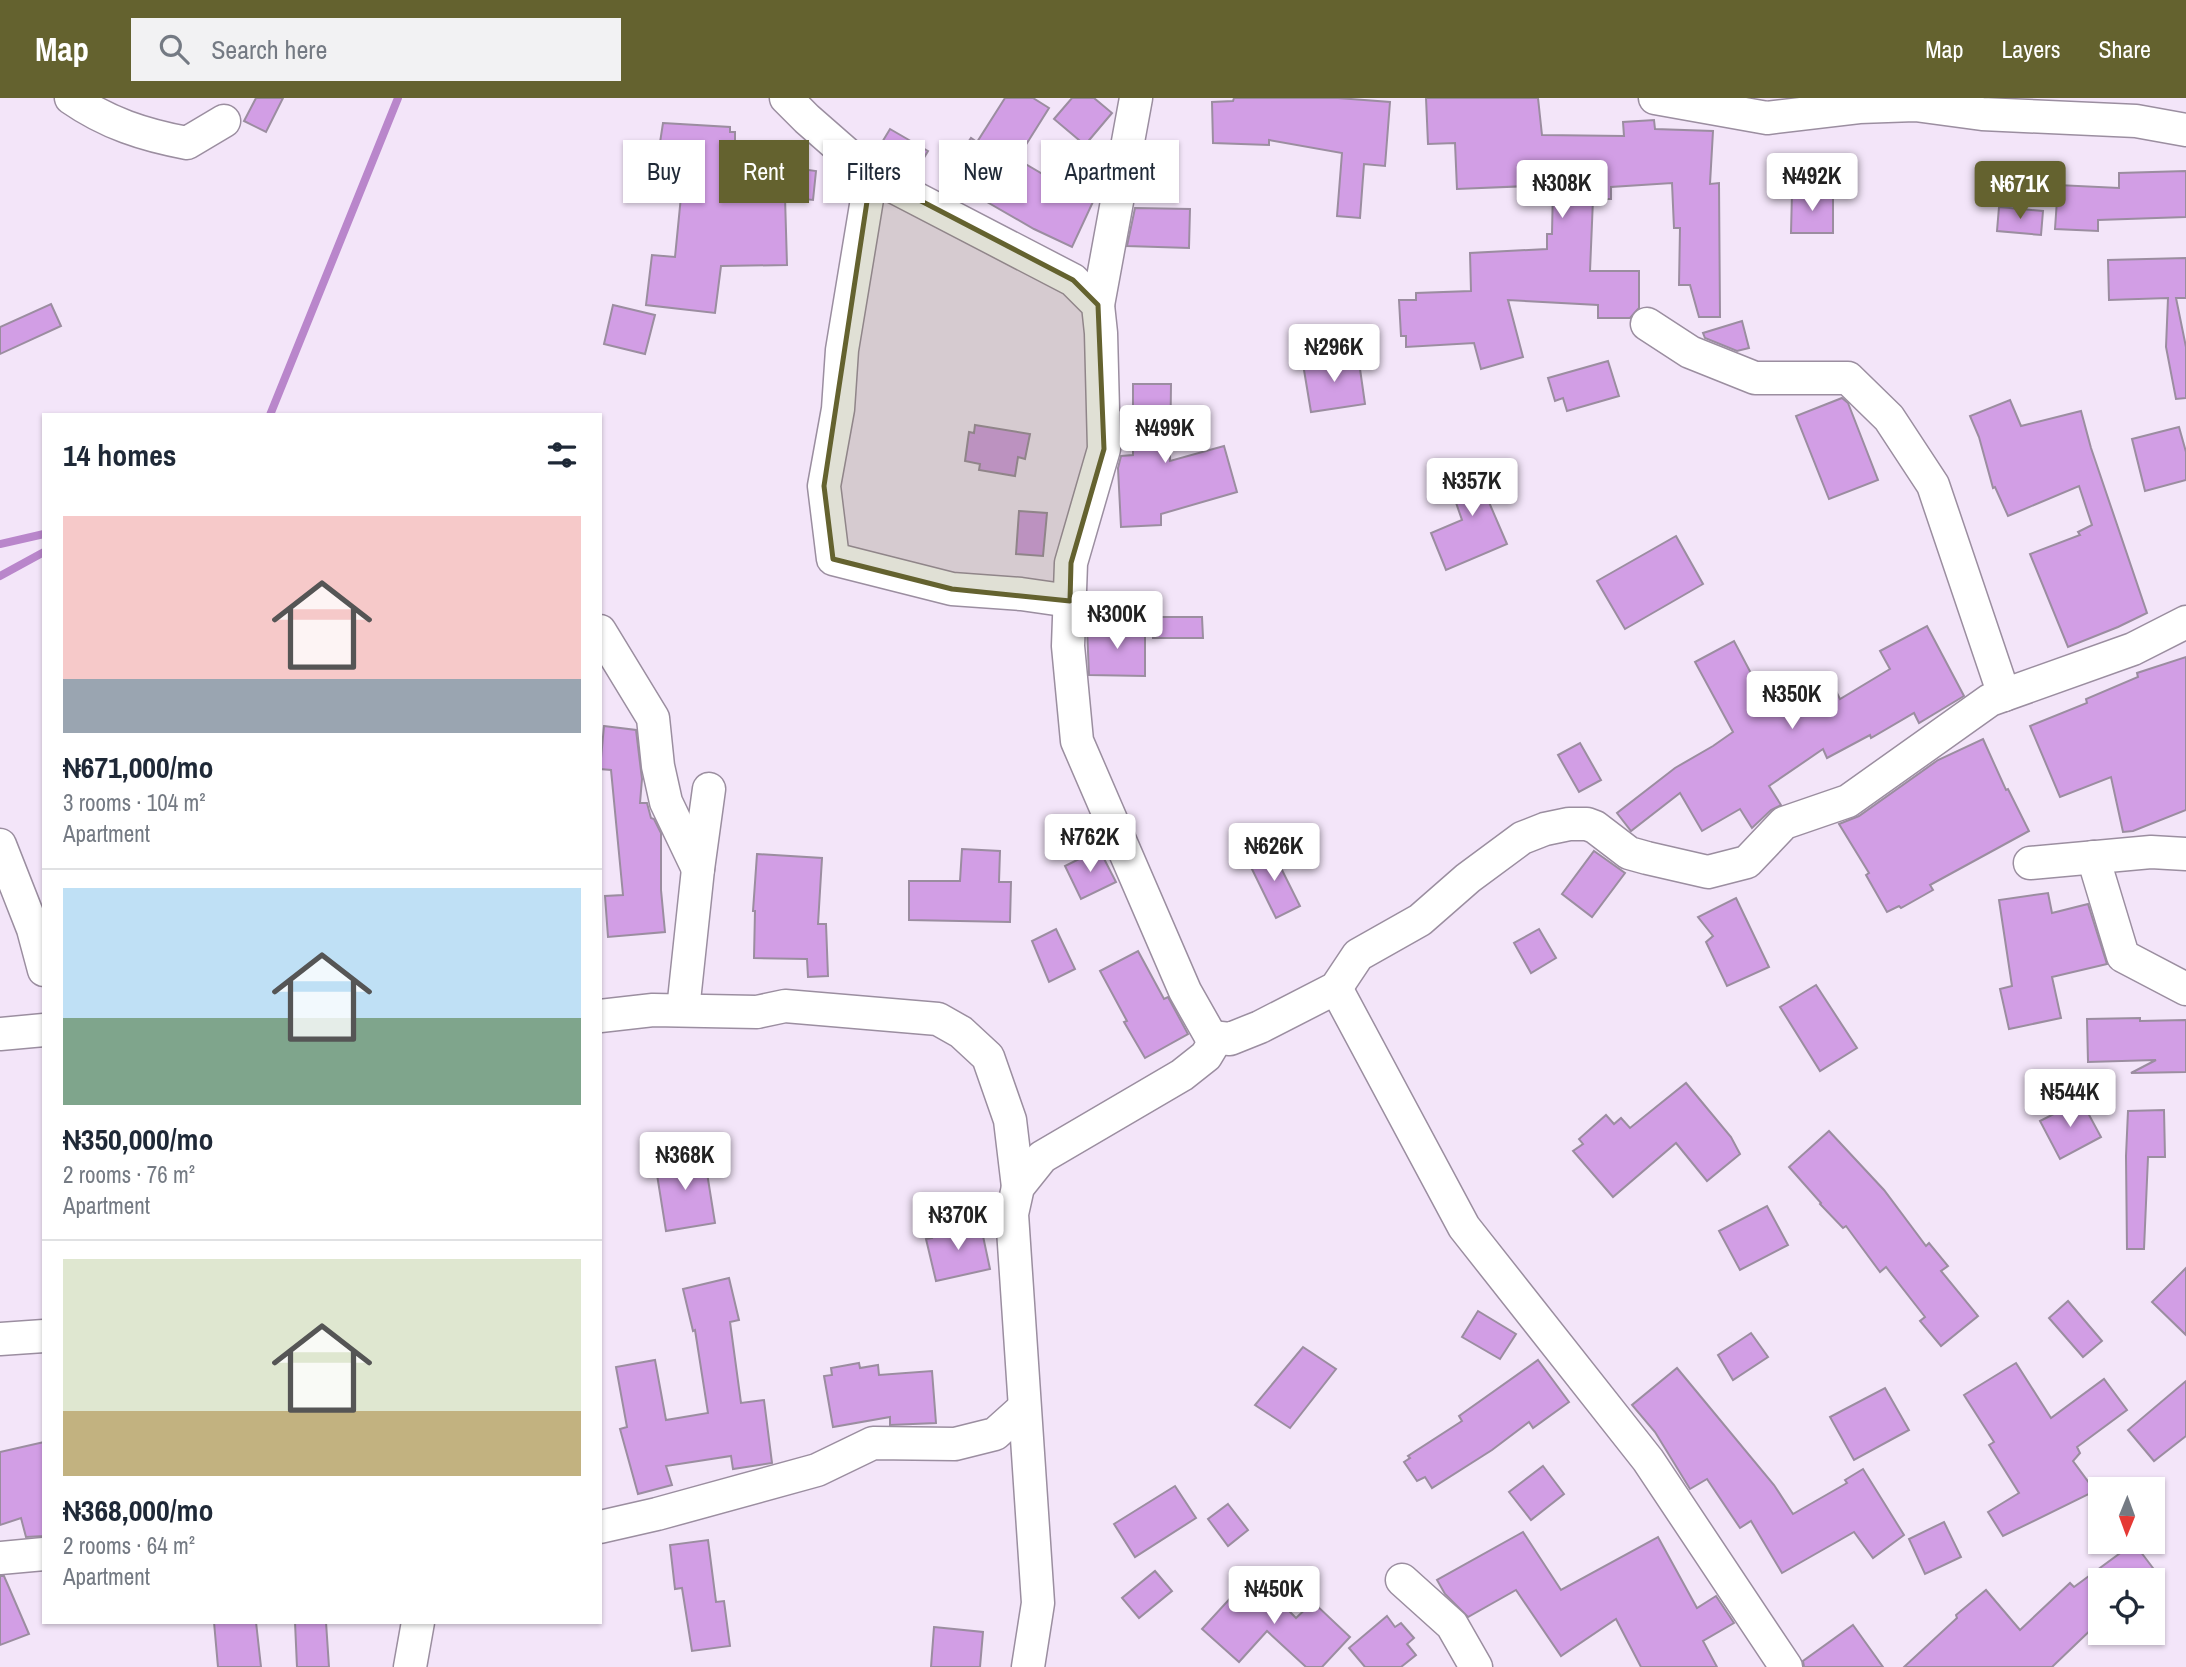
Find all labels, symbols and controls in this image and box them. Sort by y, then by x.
search box [131,18,621,81]
text: Map [35,27,89,71]
icon: search [155,30,193,68]
text: Search here [211,32,327,67]
text: Map [1925,33,1963,65]
text: Layers [2001,33,2060,65]
text: Share [2098,33,2151,65]
chip: Buy [623,140,705,203]
chip: Rent [719,140,809,203]
chip: Filters [823,140,925,203]
chip: New [939,140,1027,203]
chip: Apartment [1041,140,1179,203]
pin: ₦492K [1763,153,1861,213]
pin: ₦308K [1513,160,1611,220]
text: ₦492K [1783,160,1841,191]
pin: ₦671K [1971,162,2069,221]
text: ₦308K [1533,167,1591,198]
text: ₦671K [1991,168,2049,199]
pin: ₦296K [1285,324,1383,384]
text: ₦296K [1305,331,1363,362]
pin: ₦499K [1116,406,1214,465]
text: ₦499K [1136,412,1194,443]
text: 14 homes [63,435,177,475]
icon: filters [543,436,581,474]
pin: ₦357K [1423,458,1521,518]
text: ₦357K [1443,465,1501,496]
icon: home [259,562,385,688]
pin: ₦300K [1068,592,1166,651]
text: ₦300K [1088,598,1146,629]
pin: ₦350K [1743,672,1841,731]
text: ₦350K [1763,678,1821,709]
text: ₦671,000/mo [63,747,213,787]
text: 3 rooms · 104 m² [63,787,206,818]
pin: ₦762K [1041,814,1139,874]
text: Apartment [63,818,150,849]
text: ₦762K [1061,821,1119,852]
pin: ₦626K [1225,824,1323,883]
text: ₦626K [1245,830,1303,861]
icon: home [259,934,385,1060]
pin: ₦544K [2021,1070,2119,1129]
text: ₦544K [2041,1076,2099,1107]
text: ₦350,000/mo [63,1119,213,1159]
pin: ₦368K [636,1132,734,1192]
text: ₦368K [656,1139,714,1170]
text: 2 rooms · 76 m² [63,1159,195,1190]
text: Apartment [63,1190,150,1221]
pin: ₦370K [909,1192,1007,1252]
text: ₦370K [929,1199,987,1230]
icon: home [259,1305,385,1431]
north arrow [2088,1477,2165,1554]
map controls [2088,1477,2165,1645]
text: ₦368,000/mo [63,1490,213,1530]
text: 2 rooms · 64 m² [63,1530,195,1561]
text: Apartment [63,1561,150,1592]
pin: ₦450K [1225,1566,1323,1626]
button: locate [2088,1568,2165,1645]
text: ₦450K [1245,1573,1303,1604]

